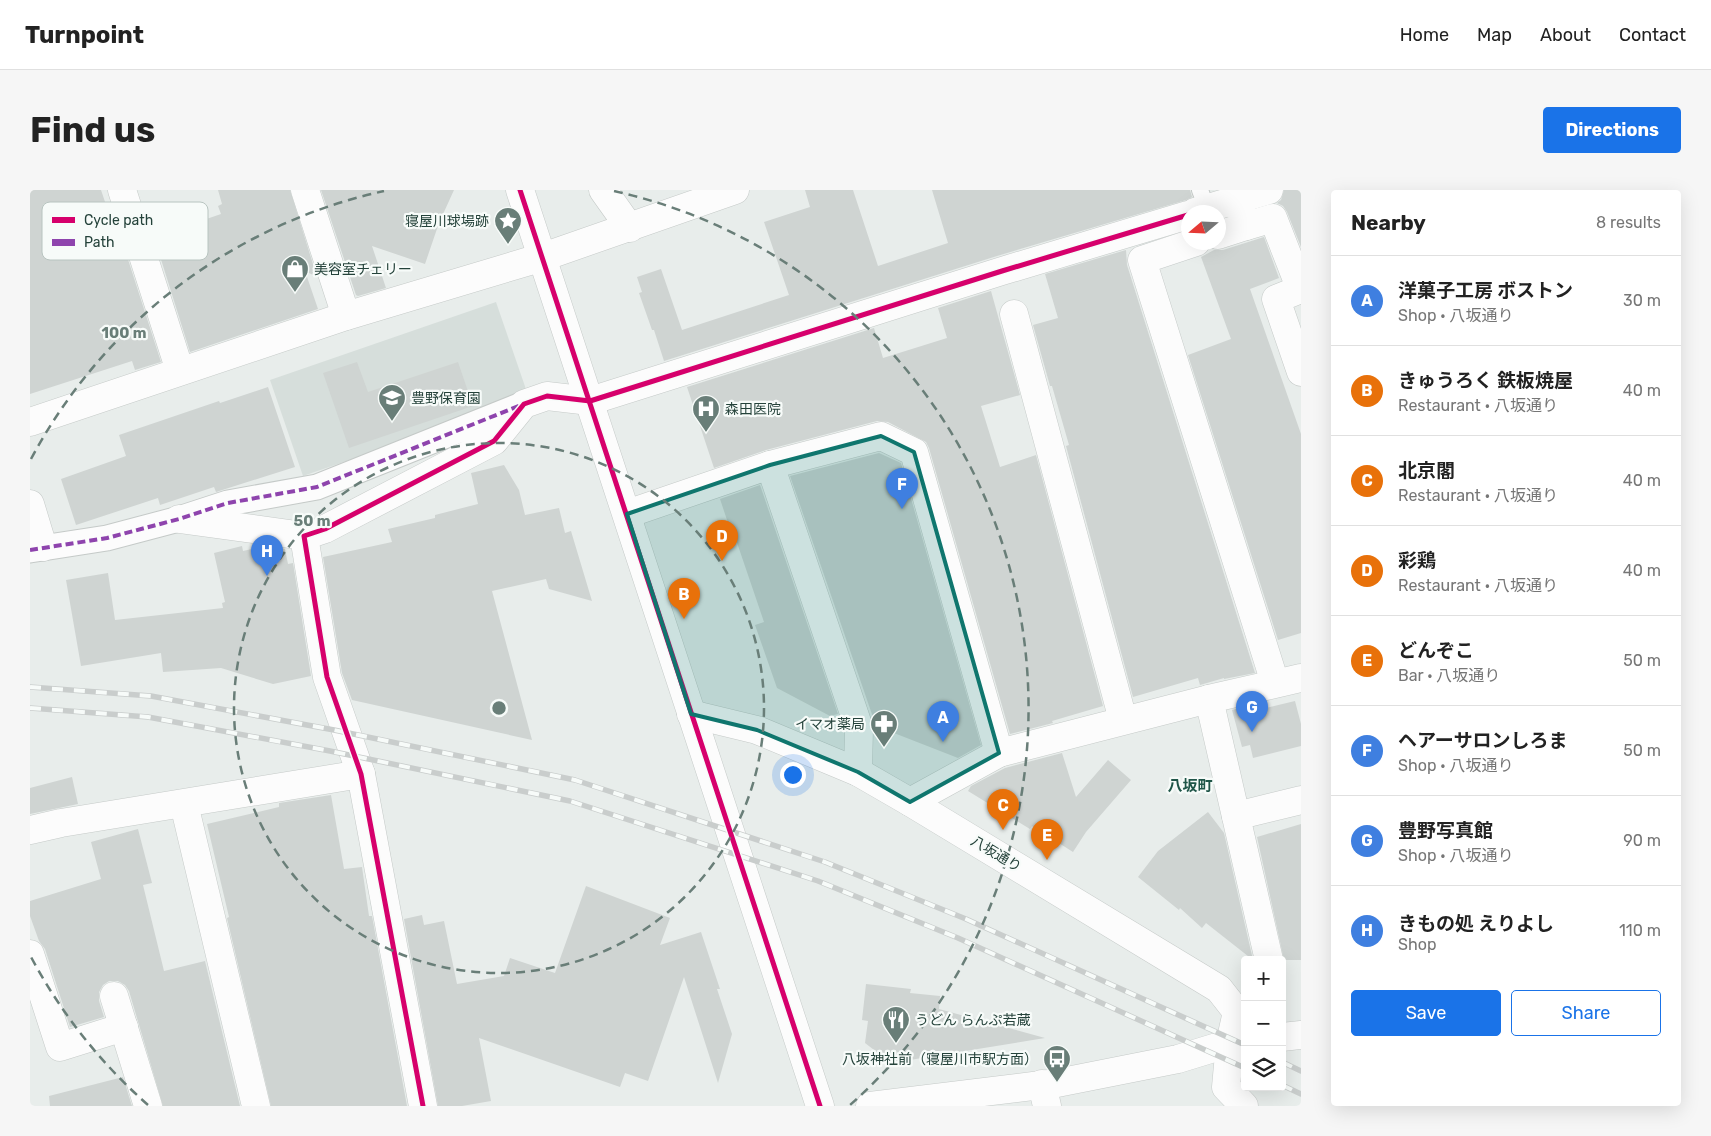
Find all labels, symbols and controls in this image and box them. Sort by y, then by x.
text: Turnpoint [25,21,144,49]
text: Home [1400,24,1449,46]
text: Map [1477,24,1512,46]
text: About [1540,24,1591,46]
text: Contact [1619,24,1686,46]
button: Directions [1543,107,1681,153]
text: Find us [30,109,155,151]
legend [42,202,208,260]
north arrow [1181,205,1226,250]
place icon: 寝屋川球場跡 [493,206,523,245]
text: Nearby [1351,210,1426,235]
text: Cycle path [84,212,153,229]
place label: 寝屋川球場跡 [405,213,489,230]
text: 8 results [1596,213,1661,232]
text: Path [84,234,115,251]
shop icon: 美容室チェリー [280,254,310,293]
place label: 美容室チェリー [314,261,412,278]
text: 洋菓子工房 ボストン [1398,279,1573,302]
text: A [1361,291,1373,310]
text: 30 m [1623,291,1661,310]
text: Shop · 八坂通り [1398,306,1514,325]
text: 100 m [102,324,146,342]
text: きゅうろく 鉄板焼屋 [1398,369,1573,392]
text: B [1361,381,1373,400]
text: 40 m [1623,381,1661,400]
school or university icon: 豊野保育園 [377,383,407,422]
place label: 豊野保育園 [411,390,481,407]
hospital icon: 森田医院 [691,394,721,433]
text: Restaurant · 八坂通り [1398,396,1558,415]
place label: 森田医院 [725,401,781,418]
text: 北京閣 [1398,459,1455,482]
pin: F [886,468,918,509]
text: C [1361,471,1373,490]
text: 40 m [1623,471,1661,490]
text: Restaurant · 八坂通り [1398,486,1558,505]
text: 50 m [294,512,330,530]
pin: D [706,520,738,561]
pin: H [251,535,283,576]
text: 彩鶏 [1398,549,1436,572]
text: D [1361,561,1373,580]
text: 40 m [1623,561,1661,580]
text: Restaurant · 八坂通り [1398,576,1558,595]
pin: B [668,578,700,619]
text: どんぞこ [1398,639,1474,662]
text: E [1362,651,1372,670]
text: 50 m [1623,651,1661,670]
text: Bar · 八坂通り [1398,666,1500,685]
pin: G [1236,691,1268,732]
centre of rings [490,699,508,717]
pin: A [927,701,959,742]
pharmacy icon: イマオ薬局 [869,709,899,748]
place label: イマオ薬局 [795,716,865,733]
text: ヘアーサロンしろま [1398,729,1567,752]
text: F [1362,741,1372,760]
text: 50 m [1623,741,1661,760]
text: Shop · 八坂通り [1398,756,1514,775]
your location [780,762,806,788]
district label: 八坂町 [1167,777,1213,795]
pin: C [987,789,1019,830]
pin: E [1031,819,1063,860]
text: 豊野写真館 [1398,819,1493,842]
text: G [1361,831,1373,850]
text: 90 m [1623,831,1661,850]
street label: 八坂通り [968,832,1024,876]
text: Shop · 八坂通り [1398,846,1514,865]
text: きもの処 えりよし [1398,912,1554,935]
text: H [1361,921,1373,940]
text: 110 m [1619,921,1661,940]
text: Shop [1398,935,1436,954]
map controls [1241,956,1286,1091]
button: + [1241,956,1286,1001]
button: Save [1351,990,1501,1036]
button: Share [1511,990,1661,1036]
button: − [1241,1001,1286,1046]
restaurant icon: うどん らんぷ若蔵 [881,1005,911,1044]
place label: うどん らんぷ若蔵 [915,1012,1030,1029]
bus stop icon: 八坂神社前（寝屋川市駅方面） [1042,1044,1072,1083]
button: layers [1241,1046,1286,1091]
place label: 八坂神社前（寝屋川市駅方面） [842,1051,1038,1068]

